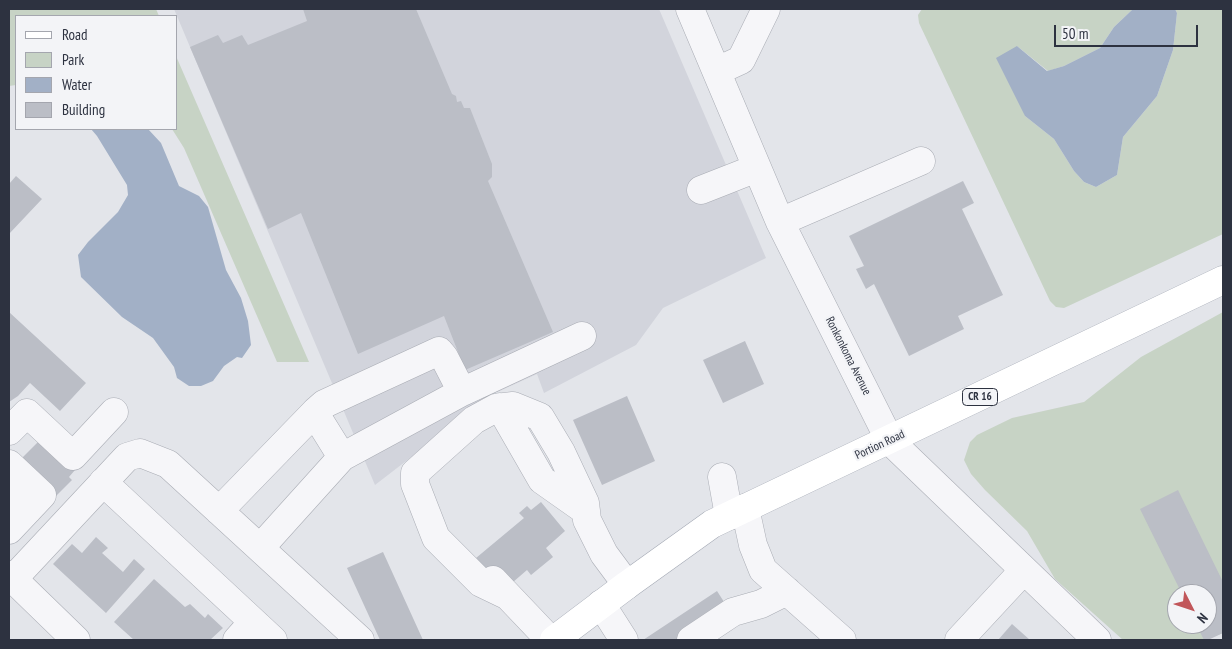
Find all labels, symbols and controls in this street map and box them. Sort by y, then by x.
legend [15,15,178,130]
scale bar [1057,15,1201,47]
text: 50 m [1062,24,1088,43]
text: Road [62,25,88,44]
text: Park [62,50,84,69]
text: Water [62,75,92,94]
text: Building [62,100,105,119]
street label: Ronkonkoma Avenue [822,314,874,398]
road number: CR 16 [962,388,998,406]
street label: Portion Road [853,427,907,463]
north arrow [1167,584,1217,634]
text: N [1193,609,1212,627]

